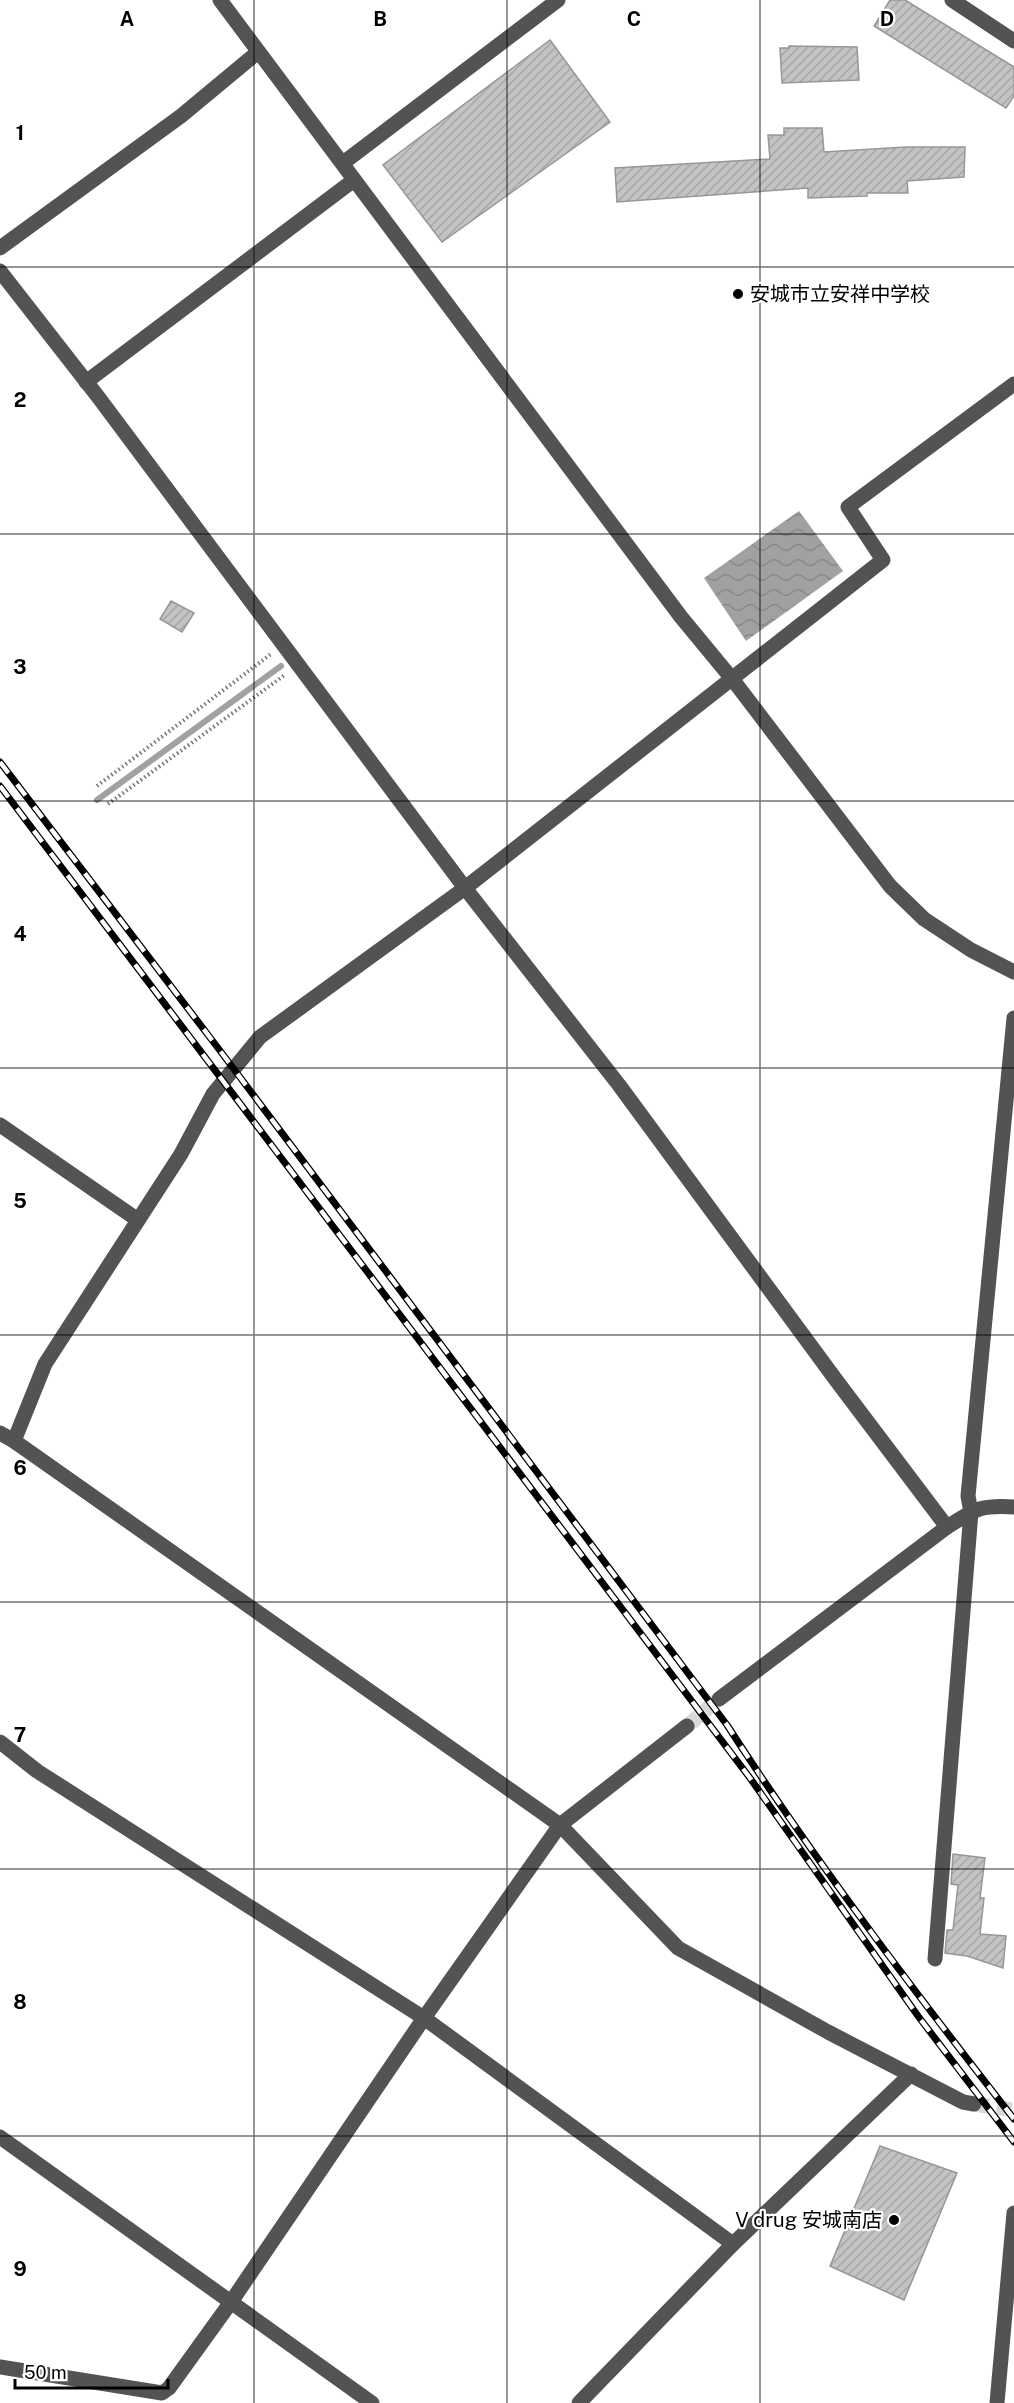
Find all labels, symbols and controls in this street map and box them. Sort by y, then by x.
text: A [120,7,134,31]
text: B [373,7,387,31]
text: C [627,7,641,31]
text: D [880,7,894,31]
text: 1 [16,121,24,145]
place label: 安城市立安祥中学校 [750,282,930,306]
marker: 安城市立安祥中学校 [731,287,745,301]
text: 2 [14,388,26,412]
text: 3 [13,655,27,679]
text: 4 [13,922,27,946]
text: 5 [13,1189,27,1213]
text: 6 [13,1456,27,1480]
text: 7 [14,1723,26,1747]
text: 8 [13,1990,27,2014]
place label: V drug 安城南店 [735,2208,882,2232]
marker: V drug 安城南店 [887,2213,901,2227]
text: 9 [13,2257,27,2281]
scale bar [15,2352,168,2390]
text: 50 m [24,2362,67,2383]

